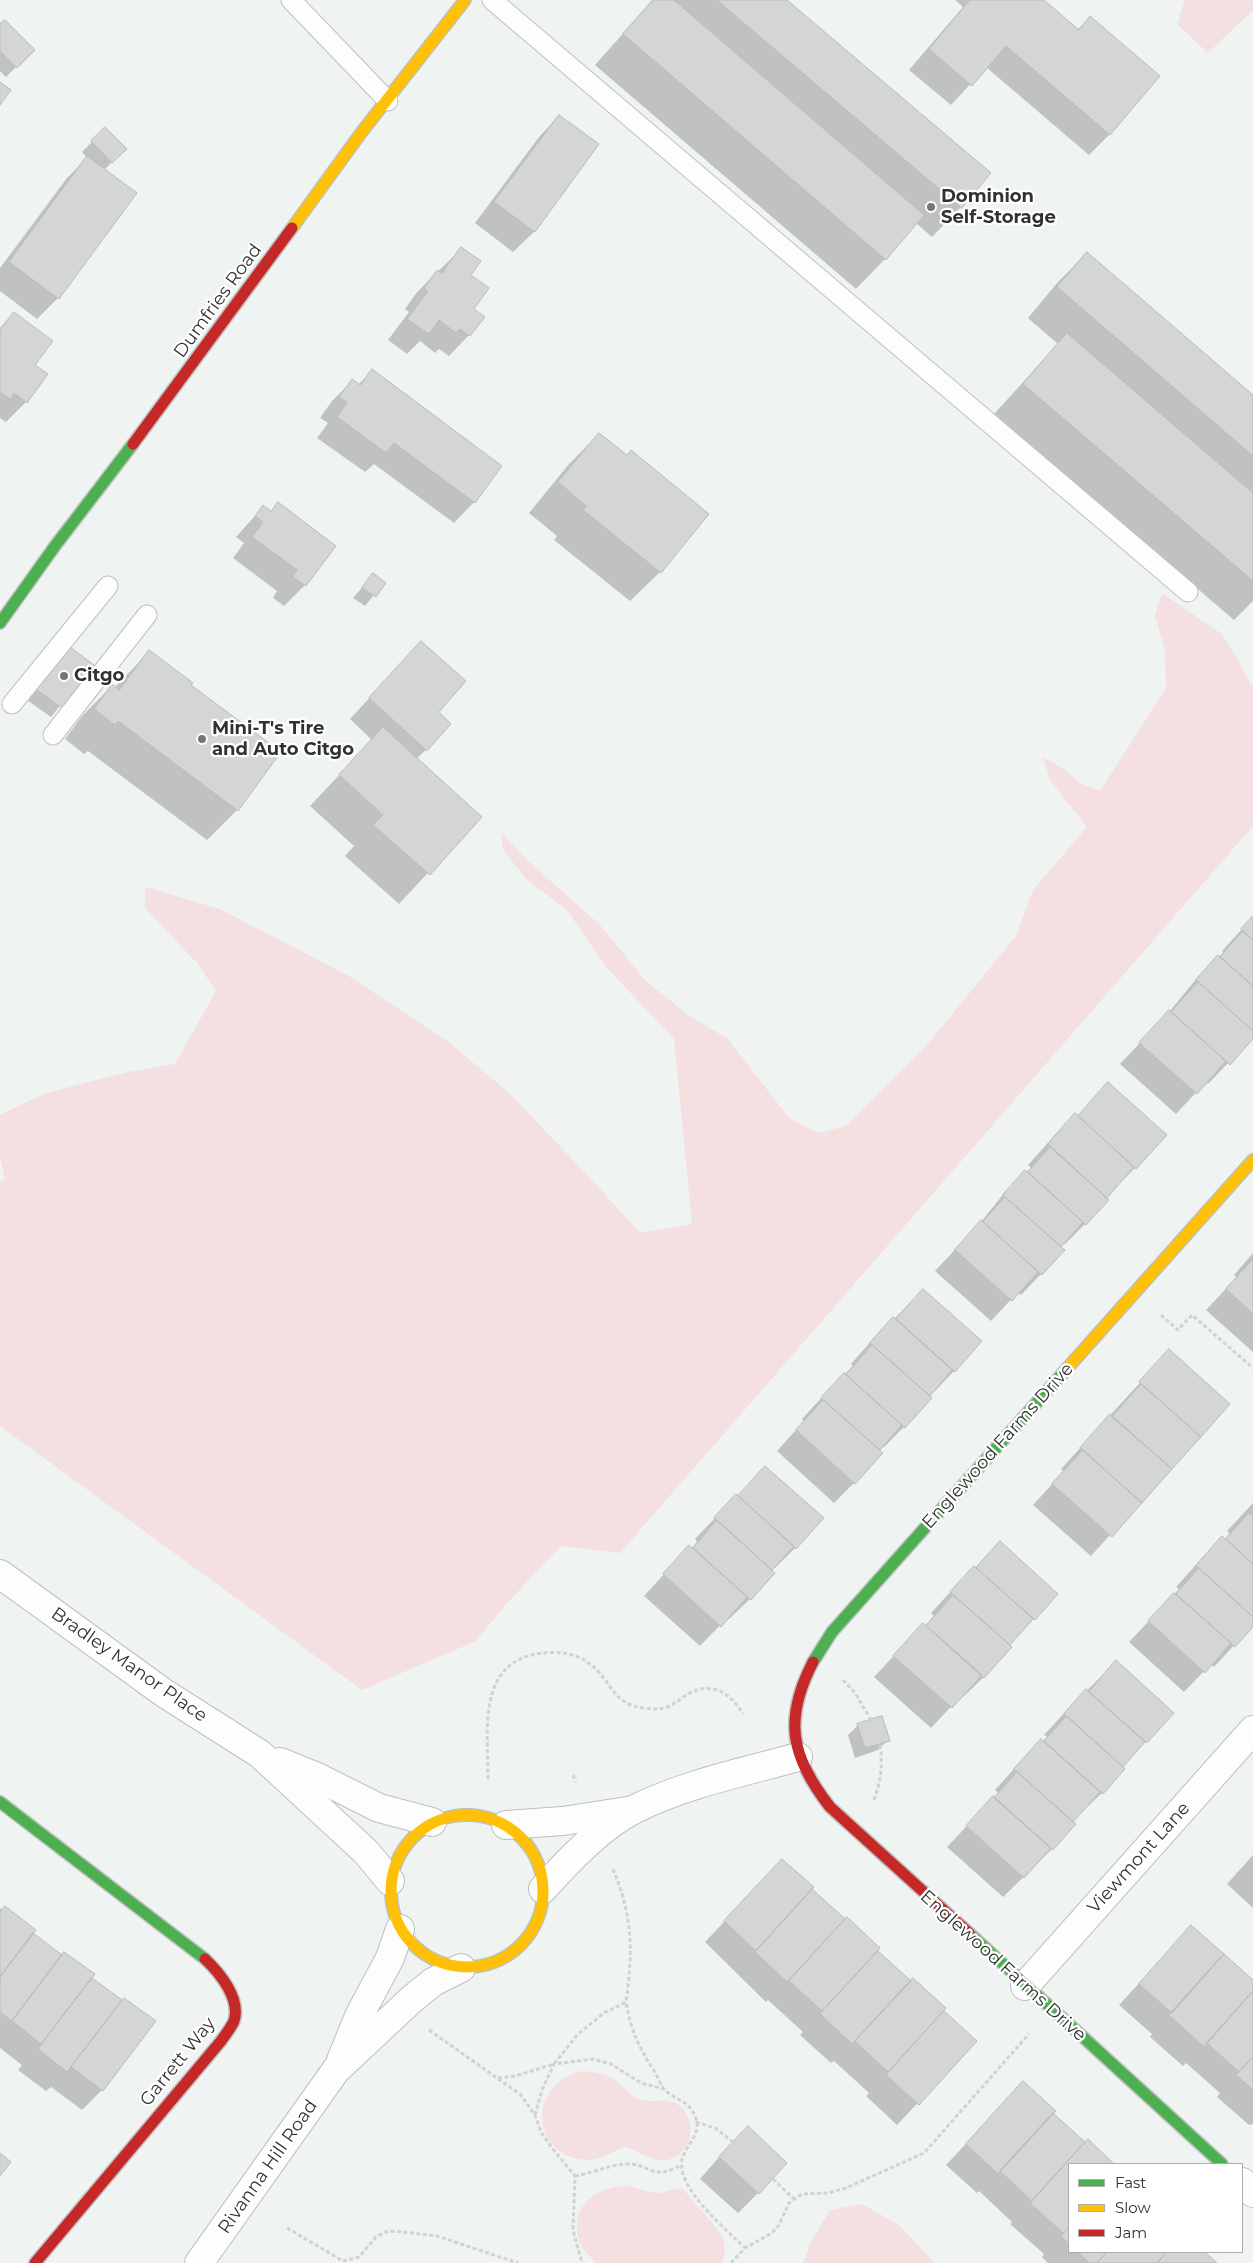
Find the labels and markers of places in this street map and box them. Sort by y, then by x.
place label: Dominion Self-Storage [941,186,1056,228]
marker: Dominion Self-Storage [925,201,937,213]
place label: Citgo [74,665,124,687]
marker: Citgo [58,670,70,682]
place label: Mini-T's Tire and Auto Citgo [212,718,354,761]
marker: Mini-T's Tire and Auto Citgo [196,733,208,745]

